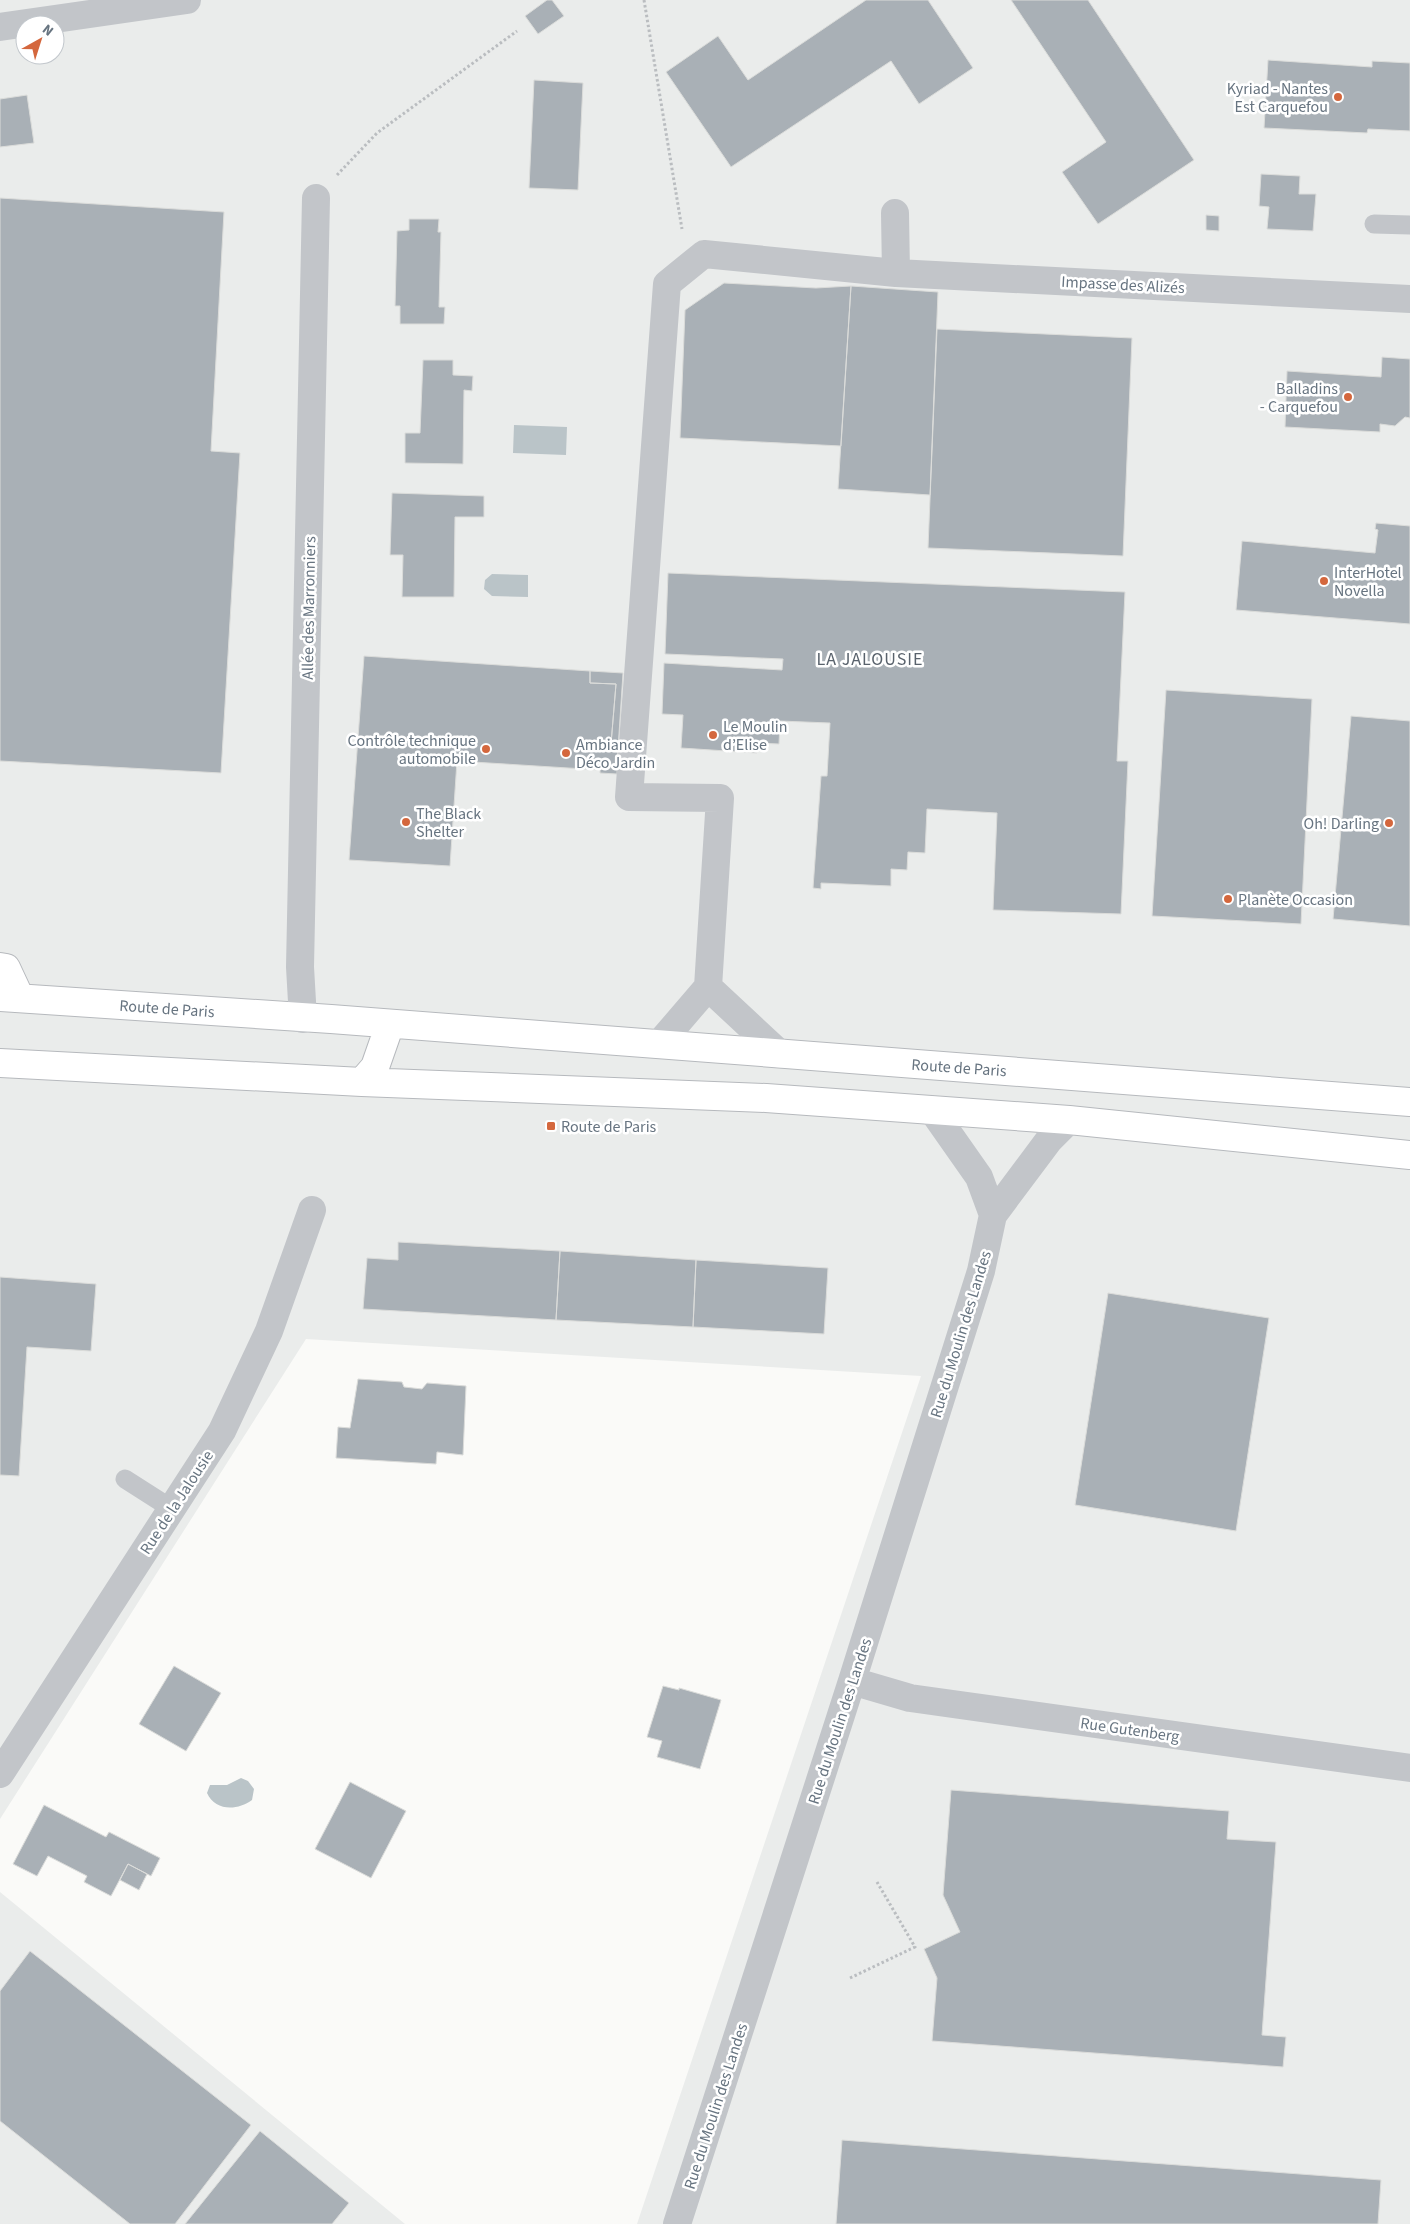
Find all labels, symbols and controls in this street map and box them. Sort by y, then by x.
north arrow [15,15,65,65]
text: N [38,20,57,41]
place label: Kyriad - Nantes Est Carquefou [1227,78,1328,118]
marker: Kyriad - Nantes Est Carquefou [1332,91,1344,103]
street label: Impasse des Alizés [1061,271,1185,299]
place label: Balladins - Carquefou [1260,378,1338,418]
marker: Balladins - Carquefou [1342,391,1354,403]
street label: Allée des Marronniers [297,536,321,680]
place label: InterHotel Novella [1334,562,1402,602]
marker: InterHotel Novella [1318,575,1330,587]
district label: LA JALOUSIE [816,647,924,672]
place label: Le Moulin d’Elise [723,716,788,756]
marker: Le Moulin d’Elise [707,729,719,741]
place label: Contrôle technique automobile [347,730,476,770]
place label: Ambiance Déco Jardin [576,734,655,774]
marker: Contrôle technique automobile [480,743,492,755]
marker: Ambiance Déco Jardin [560,747,572,759]
place label: The Black Shelter [416,803,481,843]
place label: Oh! Darling [1304,813,1379,835]
marker: The Black Shelter [400,816,412,828]
marker: Oh! Darling [1383,817,1395,829]
place label: Planète Occasion [1238,889,1353,911]
marker: Planète Occasion [1222,893,1234,905]
street label: Route de Paris [119,995,216,1023]
street label: Route de Paris [911,1054,1008,1082]
place label: Route de Paris [561,1116,657,1138]
marker: Route de Paris [545,1120,557,1132]
street label: Rue du Moulin des Landes [925,1248,997,1420]
street label: Rue de la Jalousie [135,1446,219,1559]
street label: Rue du Moulin des Landes [803,1635,877,1807]
street label: Rue Gutenberg [1079,1712,1181,1748]
street label: Rue du Moulin des Landes [679,2020,753,2192]

